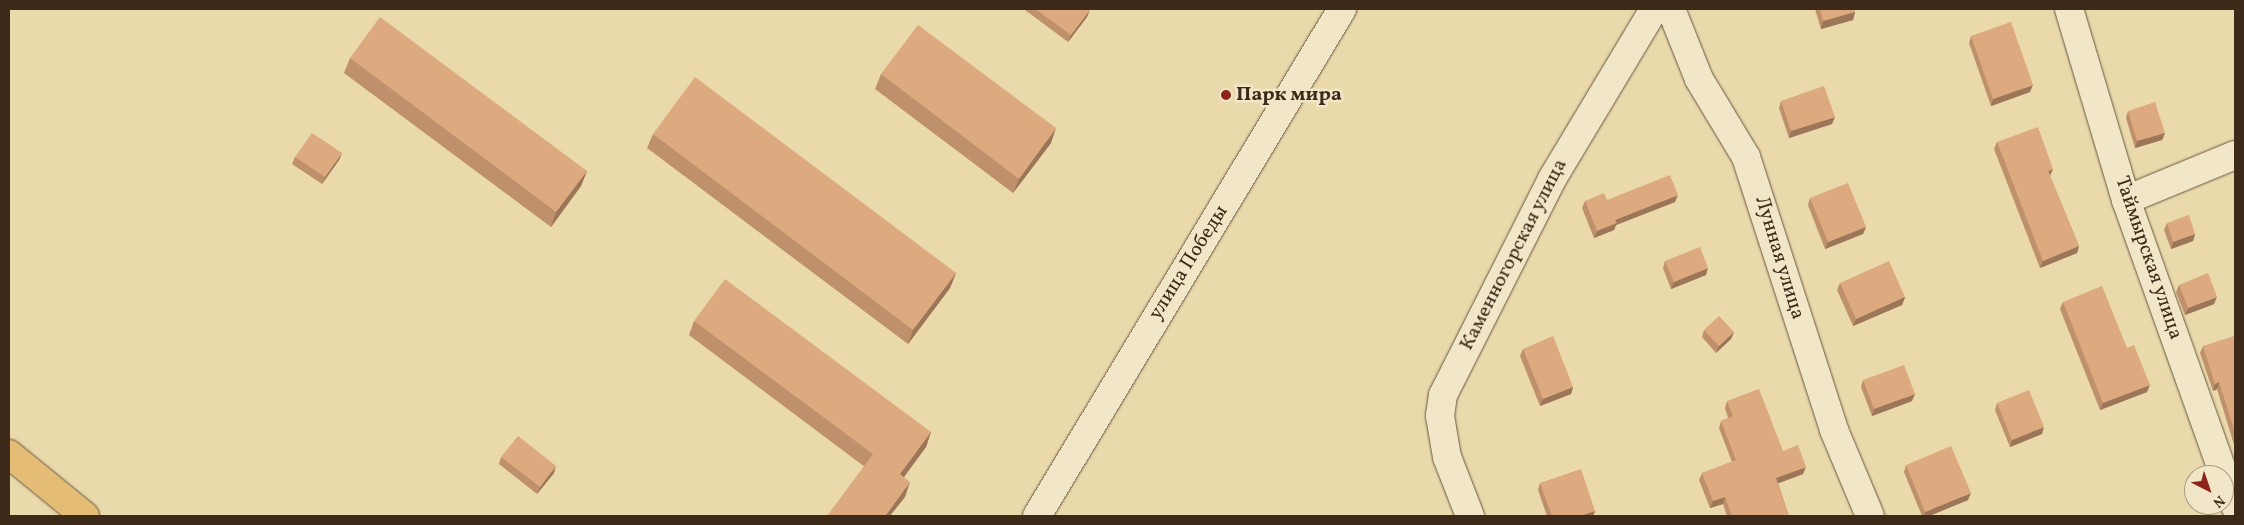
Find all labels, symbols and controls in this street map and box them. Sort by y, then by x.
place label: Парк мира [1236,83,1342,107]
marker: Парк мира [1220,89,1232,101]
street label: Каменногорская улица [1455,155,1573,355]
street label: Таймырская улица [2109,173,2187,343]
street label: Лунная улица [1749,193,1809,323]
street label: улица Победы [1144,201,1234,325]
north arrow [2184,465,2234,515]
text: N [2208,490,2229,511]

